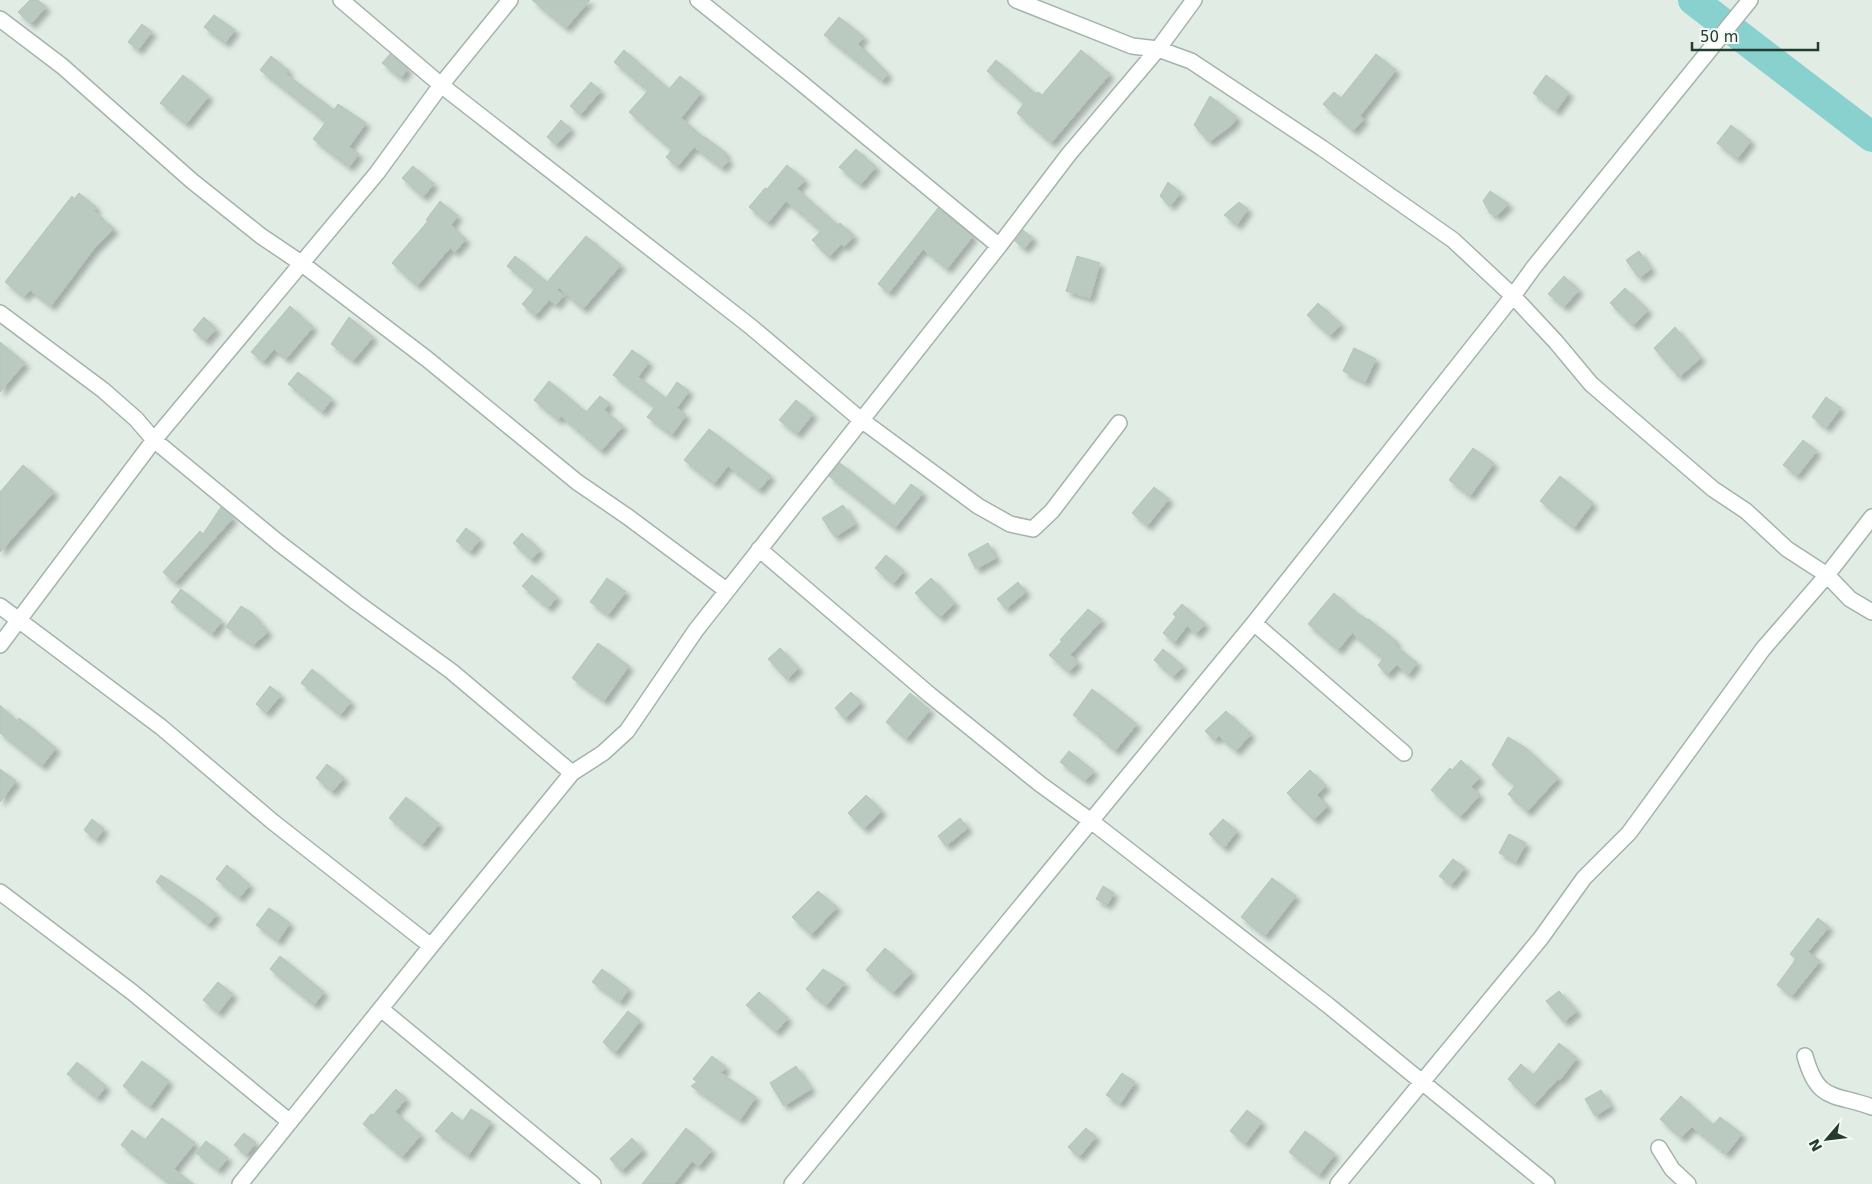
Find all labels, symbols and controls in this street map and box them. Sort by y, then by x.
scale bar [1692,20,1818,52]
text: 50 m [1700,28,1738,46]
north arrow [1802,1114,1852,1164]
text: N [1806,1136,1825,1154]

